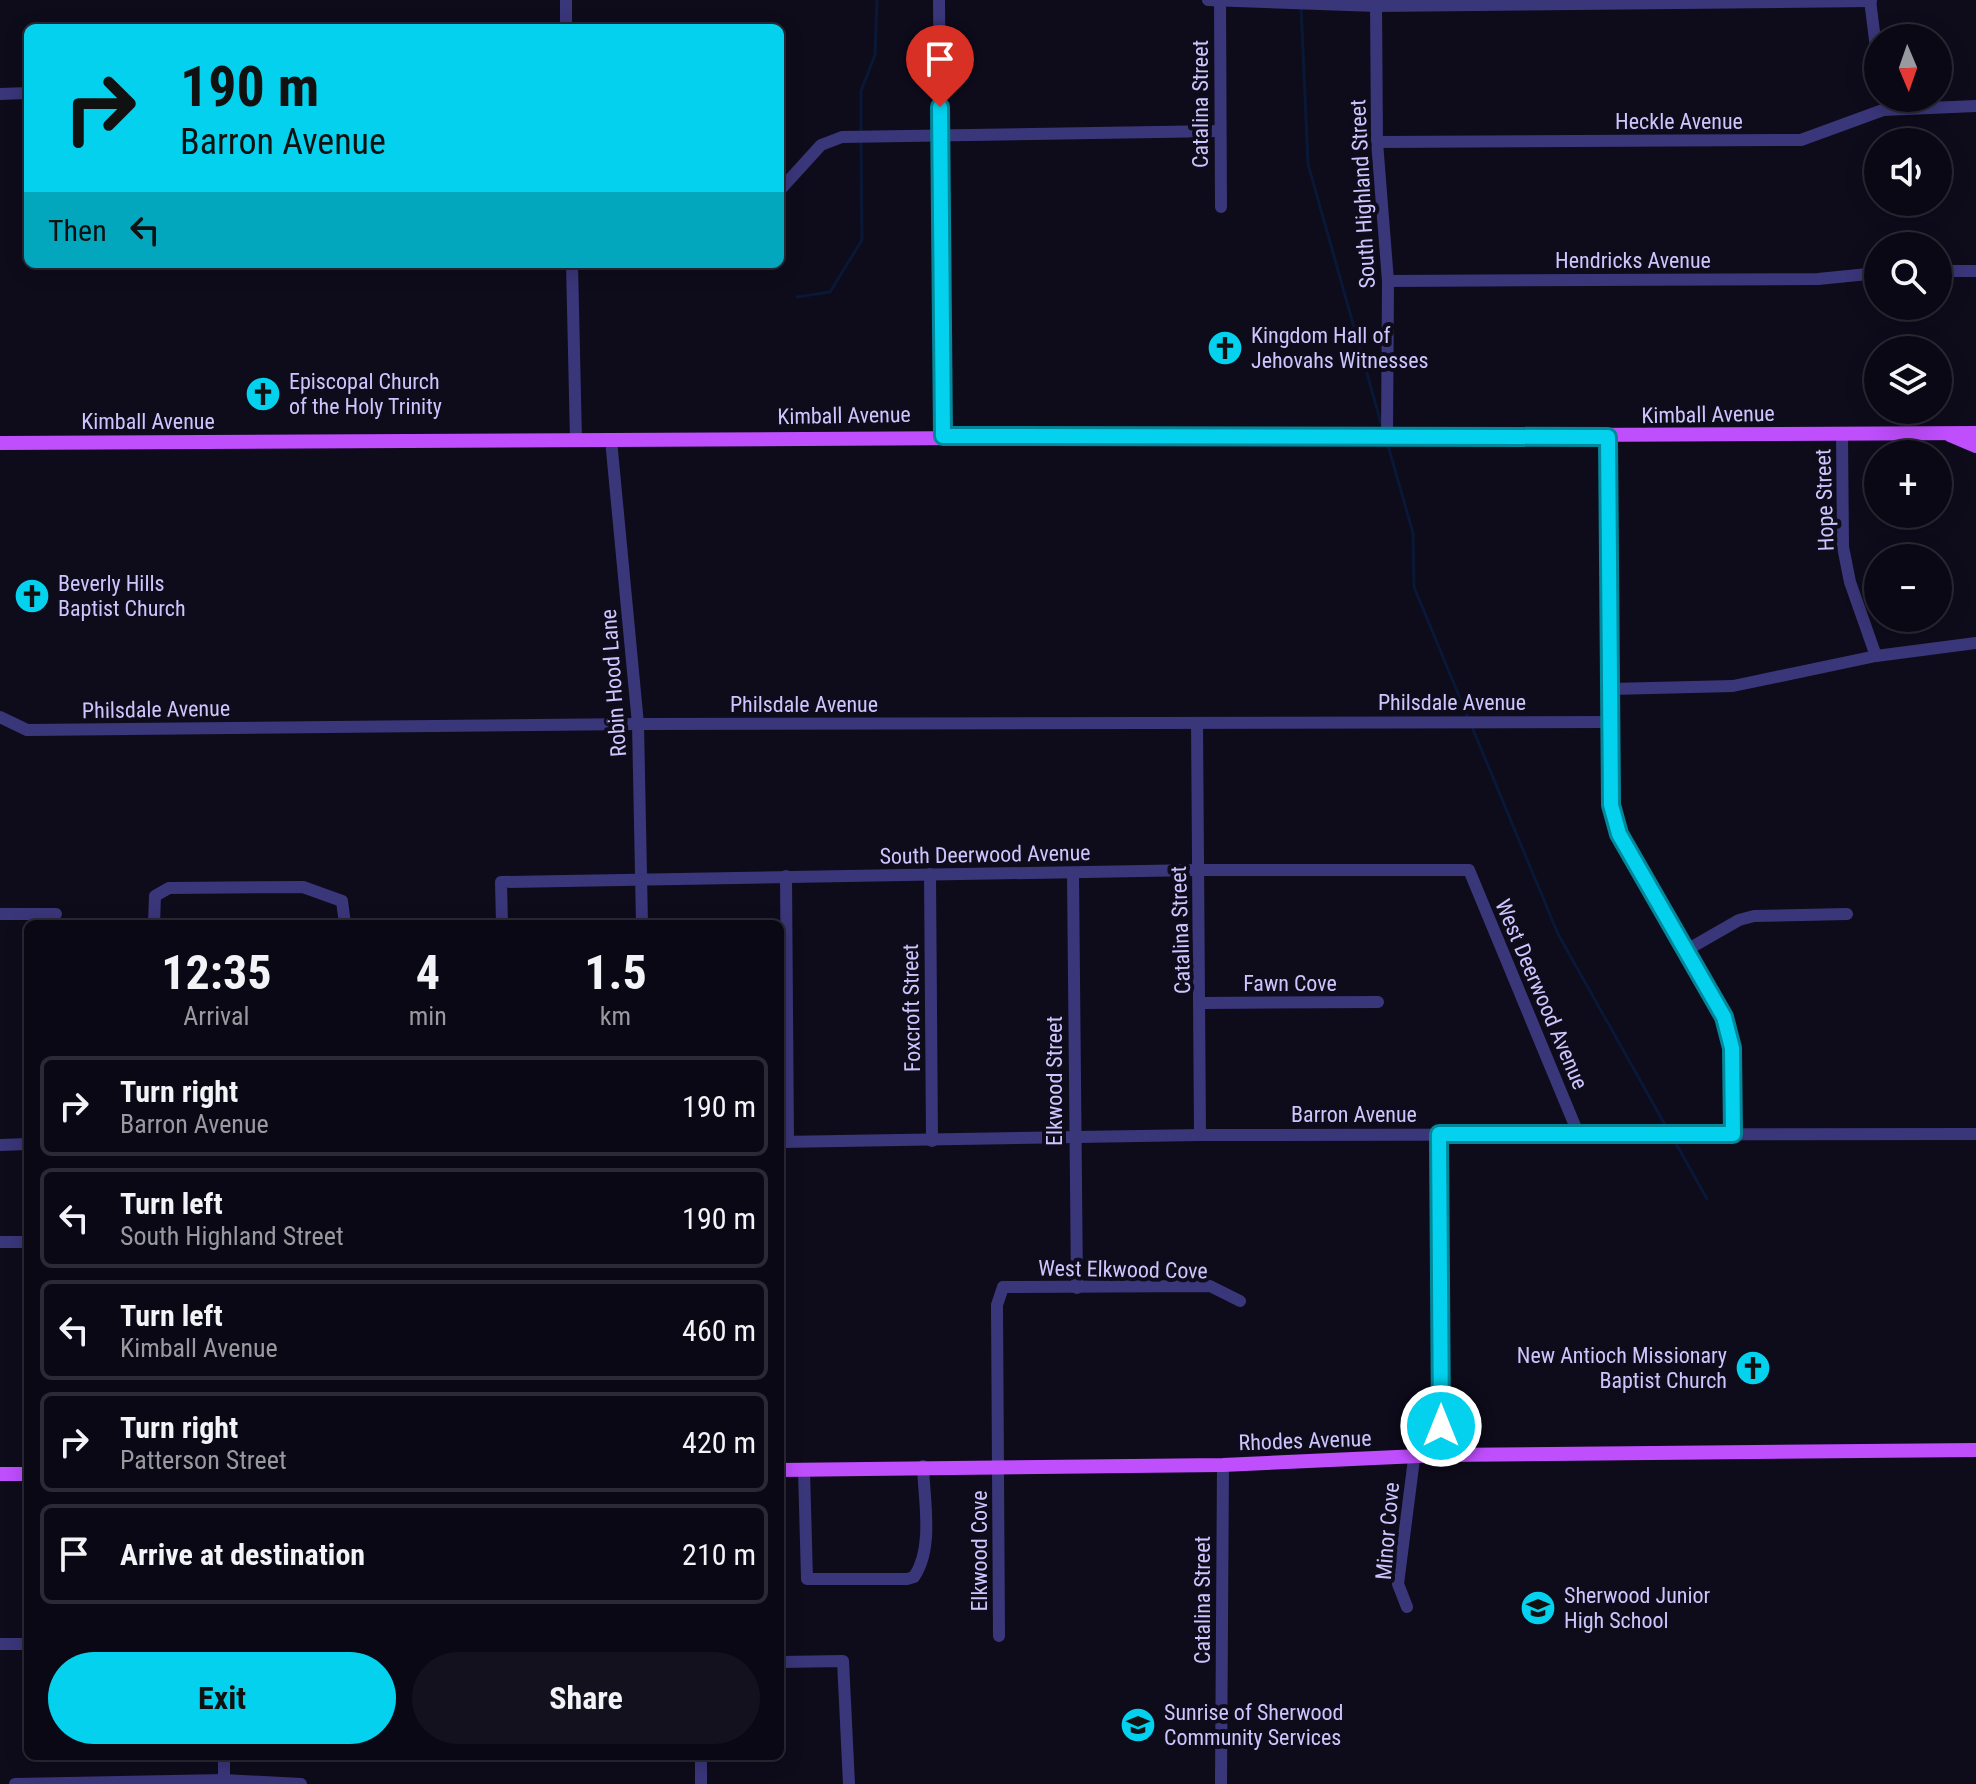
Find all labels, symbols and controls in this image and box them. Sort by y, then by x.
north arrow [1864,24,1952,112]
map controls [1864,24,1952,632]
pin [906,25,974,107]
icon: arrive [918,37,962,81]
street label: Catalina Street [1188,40,1213,168]
text: 190 m [180,54,319,120]
icon: right [48,56,152,160]
street label: South Highland Street [1345,99,1380,289]
street label: Heckle Avenue [1615,109,1743,134]
text: Barron Avenue [180,121,386,163]
button: sound [1864,128,1952,216]
icon: left [123,208,167,252]
text: Then [48,213,107,248]
button: search [1864,232,1952,320]
street label: Hendricks Avenue [1555,248,1711,273]
place label: Kingdom Hall of Jehovahs Witnesses [1251,323,1429,373]
church icon: Kingdom Hall of Jehovahs Witnesses [1206,329,1244,367]
button: layers [1864,336,1952,424]
place label: Episcopal Church of the Holy Trinity [289,369,442,419]
church icon: Episcopal Church of the Holy Trinity [244,375,282,413]
street label: Kimball Avenue [1641,401,1775,428]
street label: Kimball Avenue [777,402,911,429]
street label: Kimball Avenue [81,409,215,434]
button: + [1864,440,1952,528]
street label: Hope Street [1810,448,1839,552]
button: − [1864,544,1952,632]
place label: Beverly Hills Baptist Church [58,571,186,621]
church icon: Beverly Hills Baptist Church [13,577,51,615]
street label: Robin Hood Lane [596,608,631,758]
street label: Philsdale Avenue [1378,690,1526,715]
street label: Philsdale Avenue [730,692,878,717]
street label: Philsdale Avenue [82,696,230,723]
street label: South Deerwood Avenue [879,840,1091,869]
street label: Catalina Street [1166,866,1195,994]
street label: West Deerwood Avenue [1490,895,1593,1093]
text: 12:35 [161,944,271,1001]
text: 4 [416,944,440,1001]
text: 1.5 [584,944,647,1001]
street label: Foxcroft Street [898,944,925,1072]
street label: Fawn Cove [1243,971,1337,996]
text: Arrival [183,1001,249,1031]
text: min [409,1001,447,1031]
text: km [600,1001,631,1031]
street label: Elkwood Street [1042,1016,1067,1146]
text: Turn right [120,1074,238,1109]
icon: right [52,1084,96,1128]
text: 190 m [682,1089,756,1124]
street label: Barron Avenue [1291,1102,1417,1127]
text: Barron Avenue [120,1109,269,1139]
text: Turn left [120,1186,223,1221]
icon: left [52,1196,96,1240]
text: 190 m [682,1201,756,1236]
text: South Highland Street [120,1221,344,1251]
street label: West Elkwood Cove [1038,1256,1208,1283]
text: Turn left [120,1298,223,1333]
icon: left [52,1308,96,1352]
text: 460 m [682,1313,756,1348]
text: Kimball Avenue [120,1333,278,1363]
place label: New Antioch Missionary Baptist Church [1517,1343,1727,1393]
church icon: New Antioch Missionary Baptist Church [1734,1349,1772,1387]
position arrow [1399,1384,1483,1468]
text: Turn right [120,1410,238,1445]
icon: right [52,1420,96,1464]
text: 420 m [682,1425,756,1460]
street label: Rhodes Avenue [1238,1426,1372,1455]
text: Patterson Street [120,1445,287,1475]
street label: Minor Cove [1371,1481,1404,1581]
street label: Elkwood Cove [967,1490,992,1612]
icon: arrive [52,1532,96,1576]
street label: Catalina Street [1190,1536,1215,1664]
text: Arrive at destination [120,1537,365,1572]
text: 210 m [682,1537,756,1572]
place label: Sherwood Junior High School [1564,1583,1711,1633]
school or university icon: Sherwood Junior High School [1519,1589,1557,1627]
button: Exit [48,1652,396,1744]
button: Share [412,1652,760,1744]
place label: Sunrise of Sherwood Community Services [1164,1700,1343,1750]
school or university icon: Sunrise of Sherwood Community Services [1119,1706,1157,1744]

